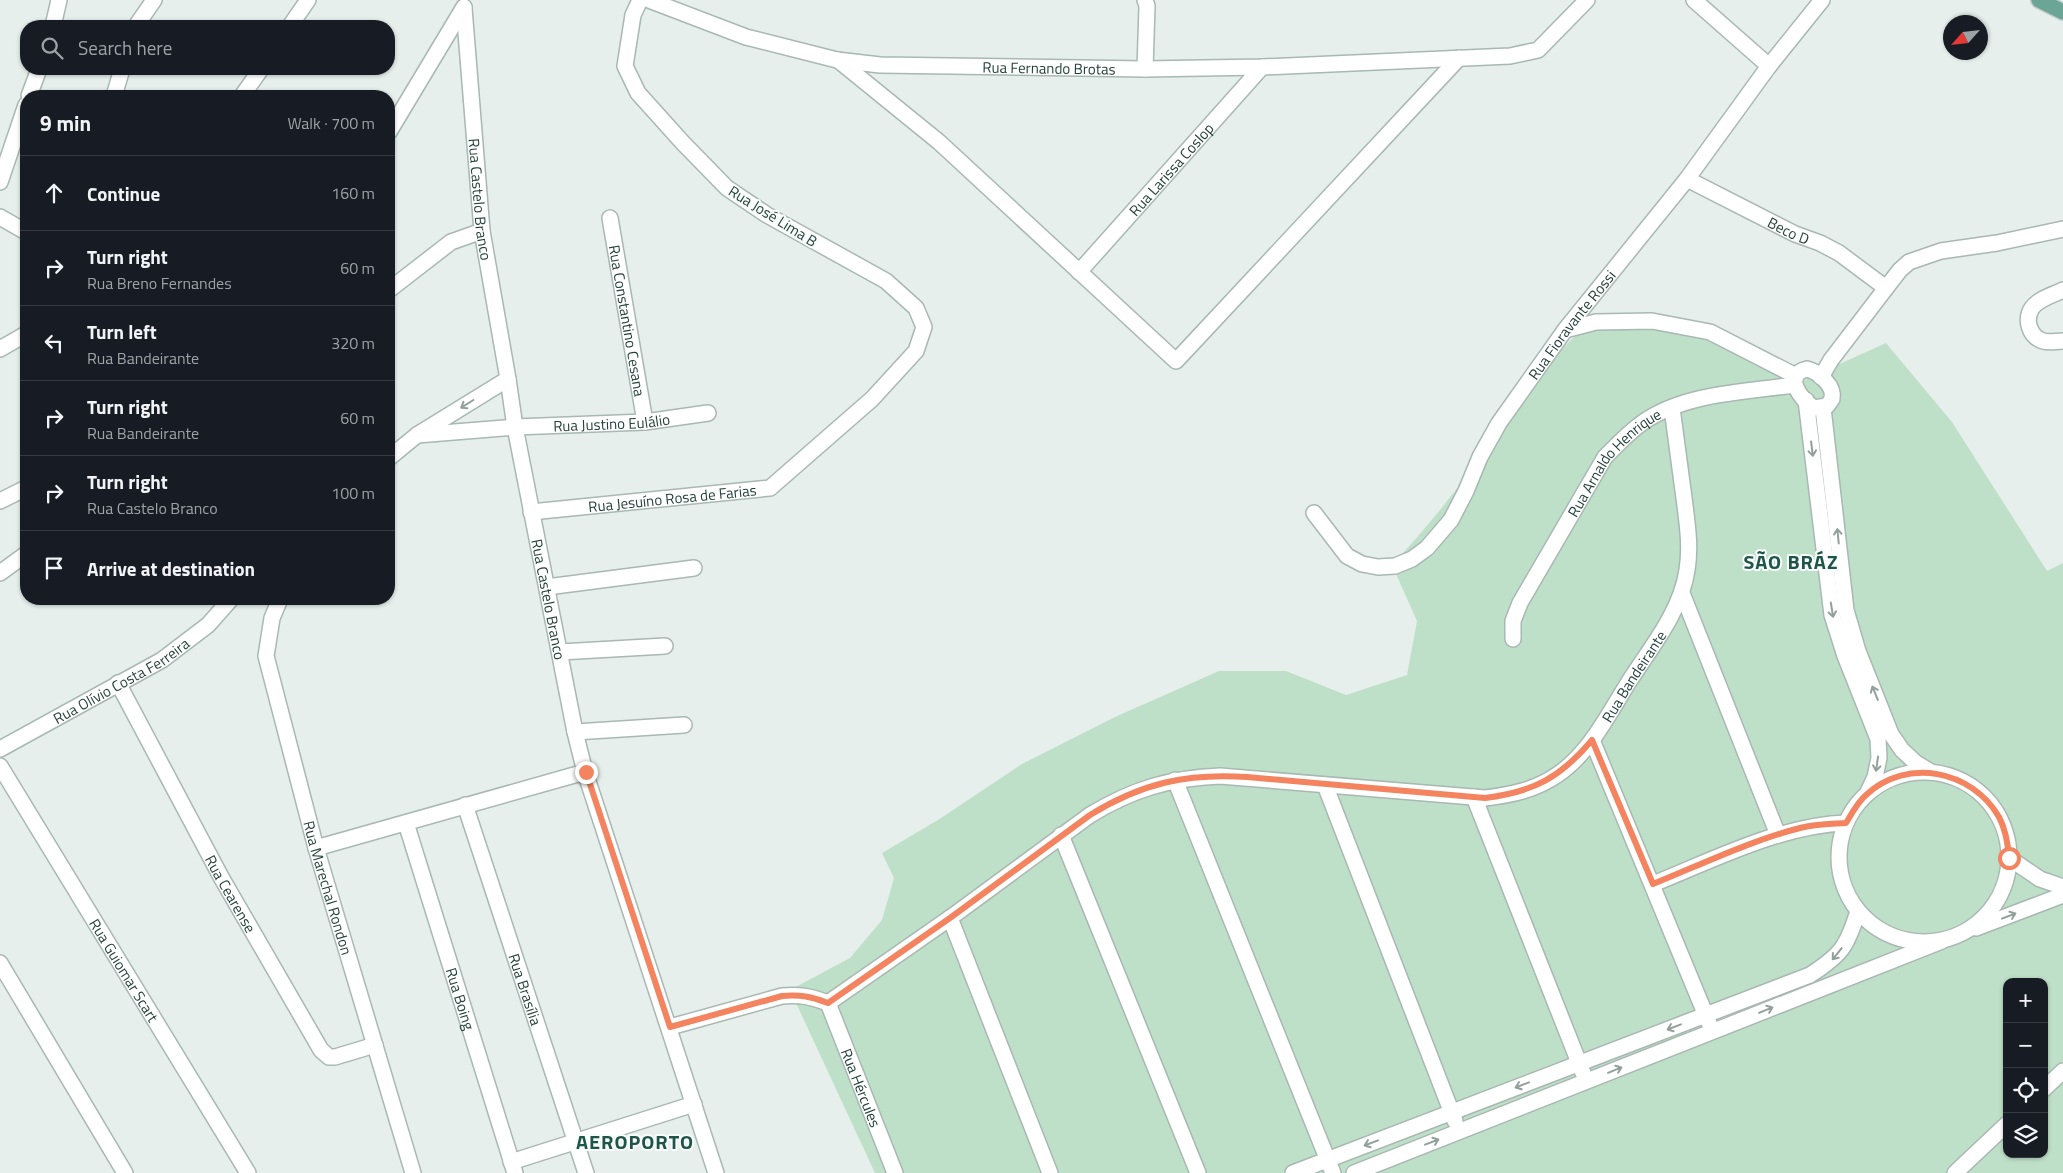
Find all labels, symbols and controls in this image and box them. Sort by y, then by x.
north arrow [1943,15,1988,60]
search box [20,20,395,75]
text: Search here [78,33,172,62]
icon: search [38,34,66,62]
street label: Rua Fernando Brotas [982,55,1116,80]
text: 9 min [40,107,91,139]
text: Walk · 700 m [287,111,375,135]
street label: Rua Larissa Coslop [1123,117,1219,221]
street label: Rua Castelo Branco [463,137,498,262]
icon: ahead [40,179,68,207]
text: Continue [87,179,160,208]
street label: Rua José Lima B [724,179,822,253]
text: 160 m [331,181,375,205]
street label: Beco D [1764,210,1813,250]
text: Turn right [87,242,168,271]
street label: Rua Constantino Cesana [603,243,652,398]
icon: right [40,254,68,282]
text: 60 m [340,256,375,280]
street label: Rua Fioravante Rossi [1522,265,1621,384]
text: Rua Breno Fernandes [87,271,232,295]
text: Turn left [87,317,157,346]
icon: left [40,329,68,357]
text: 320 m [331,331,375,355]
text: Rua Bandeirante [87,346,199,370]
text: Turn right [87,392,168,421]
one-way arrow [460,400,474,410]
street label: Rua Arnaldo Henrique [1561,402,1665,521]
icon: right [40,404,68,432]
text: 60 m [340,406,375,430]
street label: Rua Justino Eulálio [553,407,672,437]
text: Rua Bandeirante [87,421,199,445]
one-way arrow [1807,440,1817,456]
text: Turn right [87,467,168,496]
street label: Rua Jesuíno Rosa de Farias [587,478,758,518]
icon: right [40,479,68,507]
text: 100 m [331,481,375,505]
text: Rua Castelo Branco [87,496,218,520]
one-way arrow [1833,529,1843,545]
street label: Rua Castelo Branco [526,537,572,662]
district label: SÃO BRÁZ [1743,546,1839,577]
icon: arrive [40,554,68,582]
text: Arrive at destination [87,554,255,583]
one-way arrow [1827,602,1837,618]
street label: Rua Bandeirante [1595,626,1672,727]
street label: Rua Olívio Costa Ferreira [49,632,194,729]
one-way arrow [1870,686,1880,701]
one-way arrow [1872,756,1882,772]
route end [575,761,598,784]
street label: Rua Marechal Rondon [298,818,359,958]
route start [1998,847,2021,870]
street label: Rua Cearense [200,851,262,937]
one-way arrow [2001,911,2016,920]
street label: Rua Guiomar Scart [84,914,165,1027]
one-way arrow [1832,947,1843,960]
street label: Rua Brasília [503,950,548,1029]
street label: Rua Boing [440,965,481,1033]
map controls [2003,978,2048,1158]
button: + [2003,978,2048,1023]
one-way arrow [1758,1005,1774,1014]
one-way arrow [1667,1023,1682,1032]
button: − [2003,1023,2048,1068]
street label: Rua Hércules [835,1045,887,1131]
one-way arrow [1607,1065,1622,1074]
button: locate [2003,1068,2048,1113]
one-way arrow [1515,1081,1531,1090]
button: layers [2003,1113,2048,1158]
district label: AEROPORTO [576,1126,694,1157]
one-way arrow [1424,1137,1439,1146]
one-way arrow [1363,1139,1379,1148]

